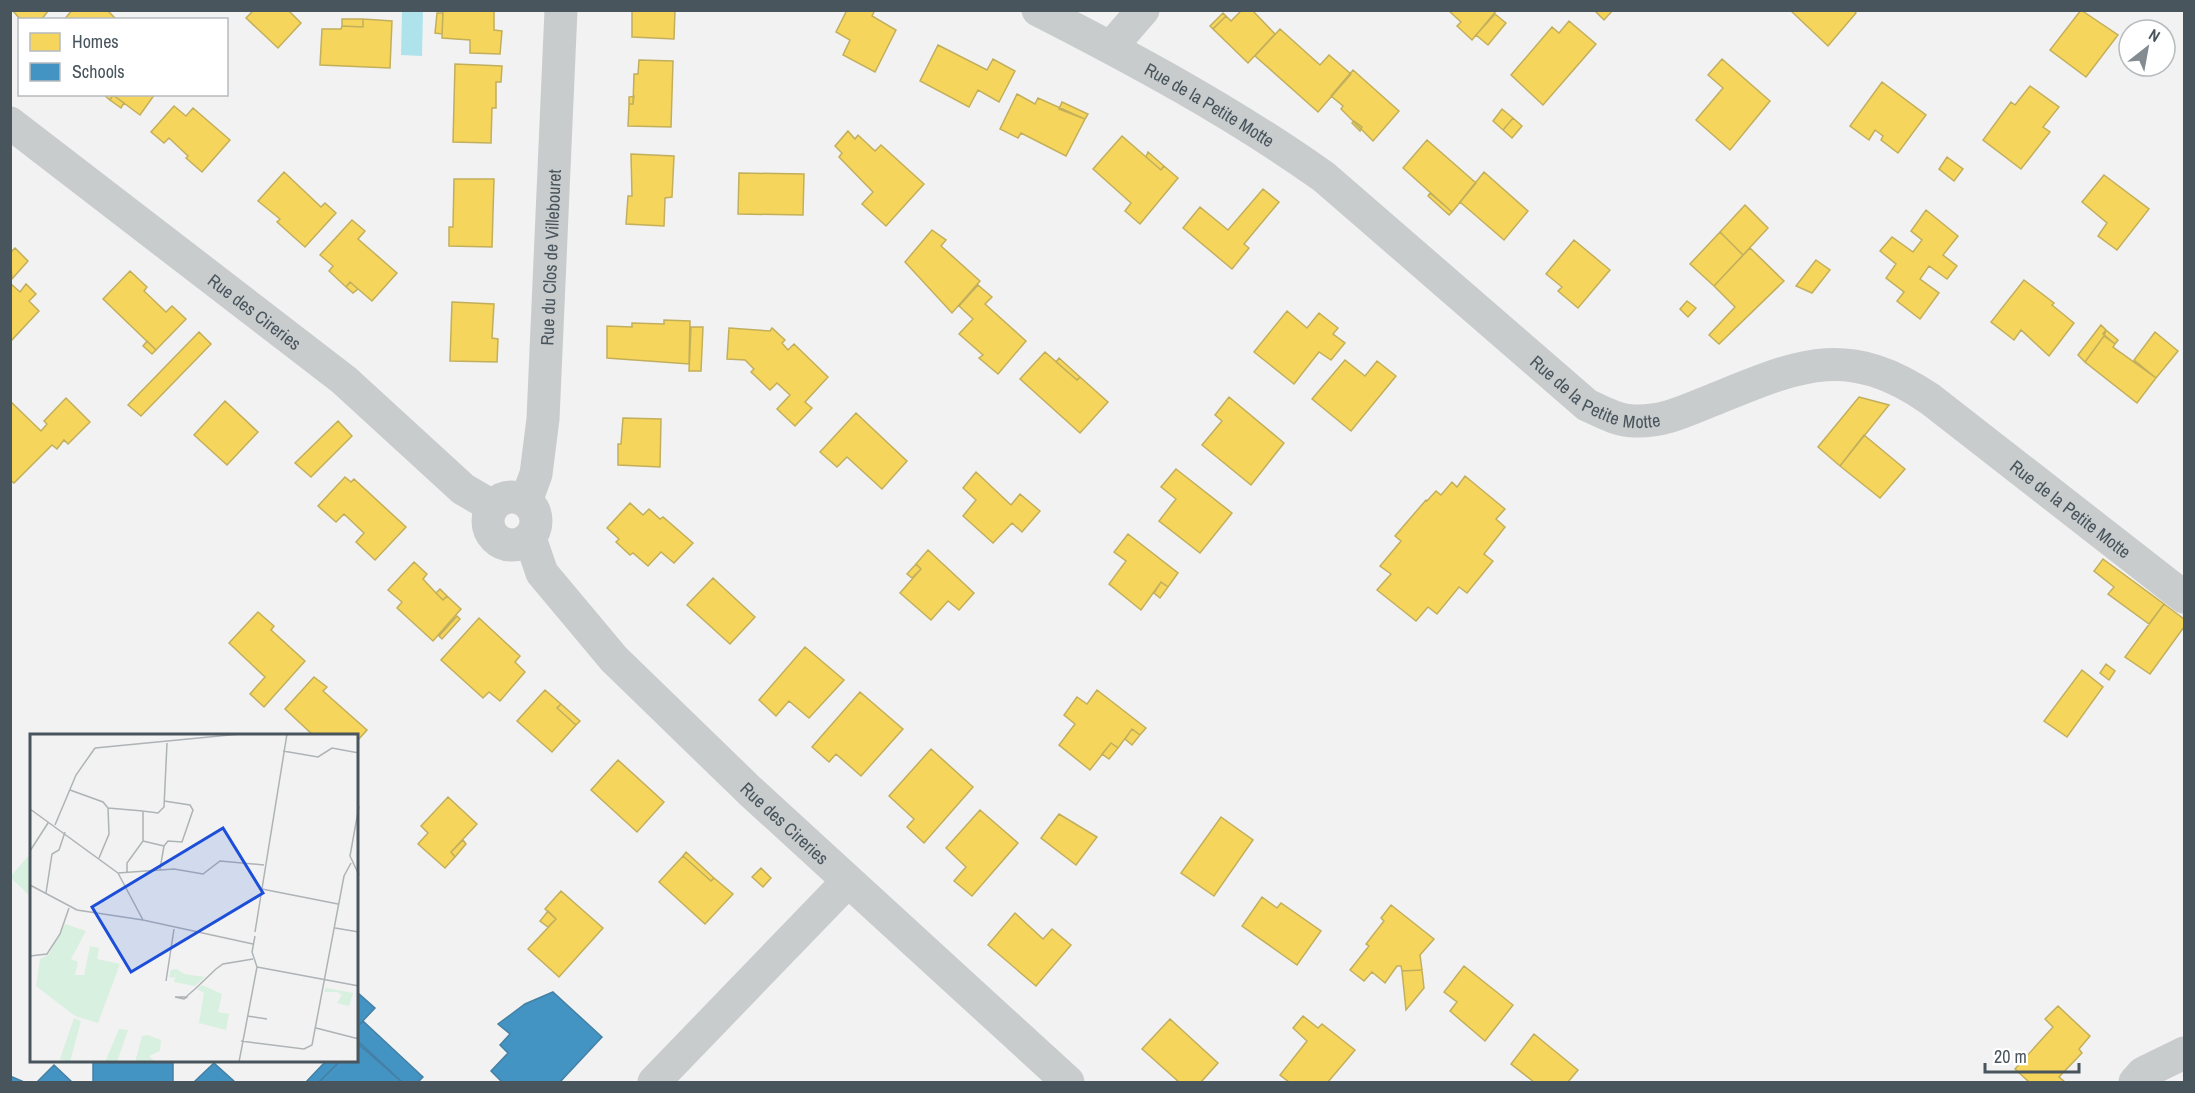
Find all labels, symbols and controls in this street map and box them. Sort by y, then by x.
legend [18,18,228,96]
north arrow [2117,18,2177,78]
text: N [2145,23,2164,47]
text: Homes [72,29,119,54]
street label: Rue de la Petite Motte [1140,56,1280,153]
text: Schools [72,59,125,84]
street label: Rue du Clos de Villebouret [534,169,566,346]
street label: Rue des Cireries [203,267,307,355]
street label: Rue de la Petite Motte [1525,349,1662,434]
street label: Rue de la Petite Motte [2005,454,2136,564]
inset map [30,734,358,1063]
street label: Rue des Cireries [735,776,835,870]
scale bar [1985,1036,2080,1074]
text: 20 m [1994,1044,2027,1069]

